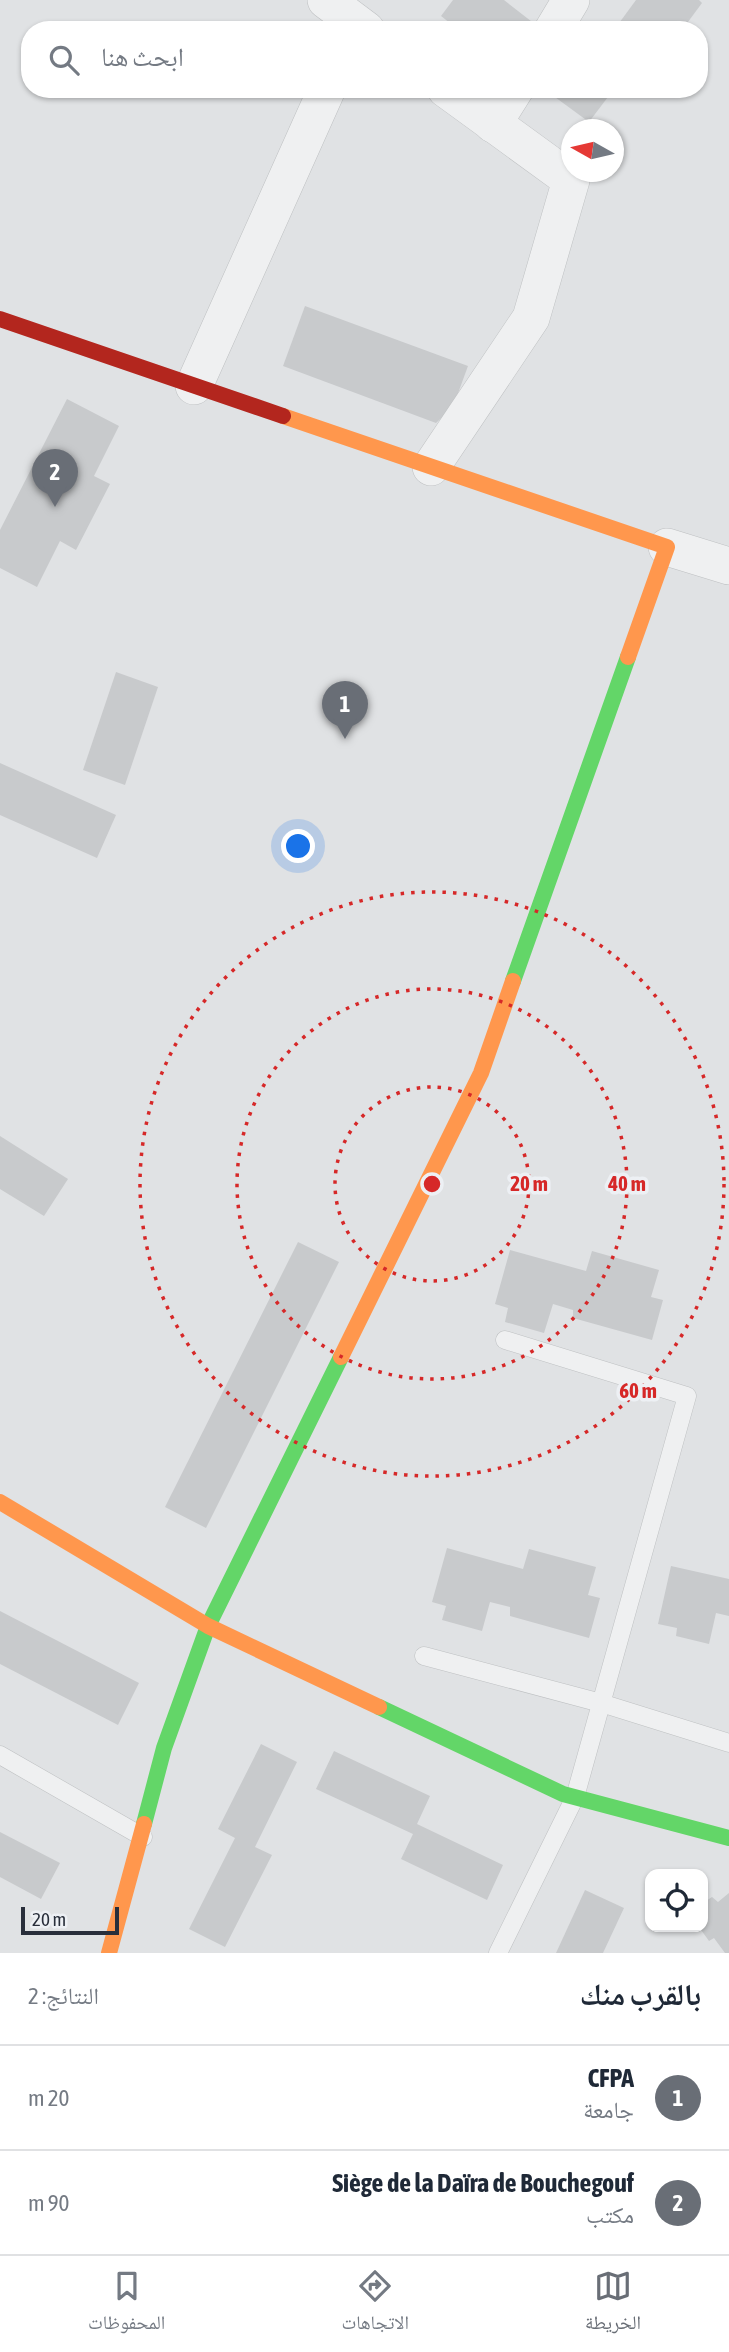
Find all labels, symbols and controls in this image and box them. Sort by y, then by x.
search box [21,21,708,98]
icon: search [45,41,83,79]
text: ابحث هنا [101,42,184,72]
north arrow [561,119,624,182]
pin: 2 [32,449,78,507]
pin: 1 [322,681,368,739]
your location [281,829,315,863]
text: 20 m [510,1171,548,1195]
text: 40 m [607,1171,646,1195]
centre of rings [420,1172,444,1196]
text: 60 m [619,1378,657,1402]
map controls [645,1869,708,1932]
button: locate [645,1869,708,1932]
scale bar [21,1904,119,1936]
text: 20 m [32,1908,66,1930]
text: بالقرب منك [580,1977,701,2011]
text: النتائج: 2 [28,1983,99,2009]
text: CFPA [587,2063,634,2093]
text: 20 m [28,2085,69,2111]
text: 1 [673,2085,683,2111]
text: جامعة [583,2097,634,2123]
text: Siège de la Daïra de Bouchegouf [332,2168,634,2198]
text: 90 m [28,2190,69,2216]
text: 2 [673,2190,683,2216]
text: مكتب [586,2202,634,2228]
tab: المحفوظات [88,2267,165,2341]
tab: الاتجاهات [341,2267,409,2341]
tab: الخريطة [585,2267,641,2341]

